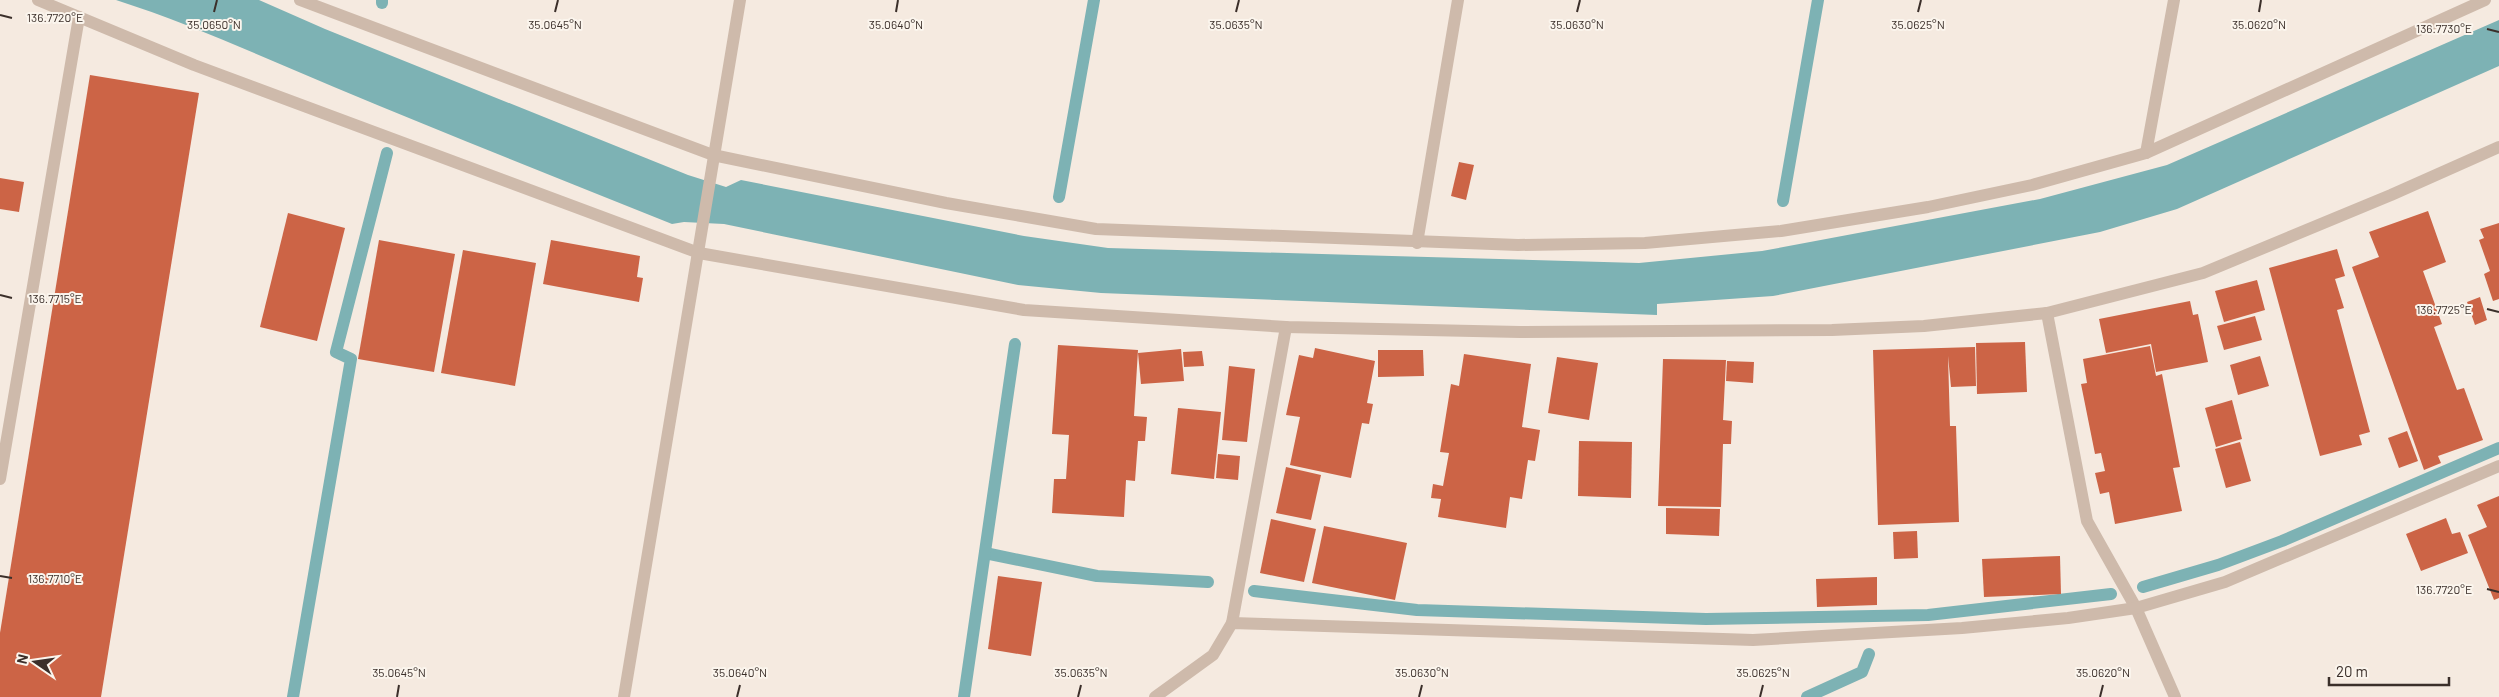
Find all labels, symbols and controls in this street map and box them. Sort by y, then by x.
text: 136.7720°E [27,10,83,24]
text: 35.0650°N [187,17,241,31]
text: 35.0645°N [528,17,582,31]
text: 35.0640°N [869,17,923,31]
text: 35.0635°N [1209,17,1263,31]
text: 35.0630°N [1550,17,1604,31]
text: 35.0625°N [1891,17,1945,31]
text: 35.0620°N [2232,17,2286,31]
text: 136.7730°E [2416,21,2472,35]
text: 136.7715°E [28,291,82,305]
text: 136.7725°E [2416,302,2472,316]
text: 136.7710°E [28,571,82,585]
text: 136.7720°E [2416,582,2472,596]
north arrow [10,637,60,687]
text: N [13,653,31,665]
scale bar [2329,654,2449,686]
text: 20 m [2336,662,2368,680]
text: 35.0645°N [372,665,426,679]
text: 35.0640°N [713,665,767,679]
text: 35.0635°N [1054,665,1108,679]
text: 35.0630°N [1395,665,1449,679]
text: 35.0625°N [1736,665,1790,679]
text: 35.0620°N [2076,665,2130,679]

